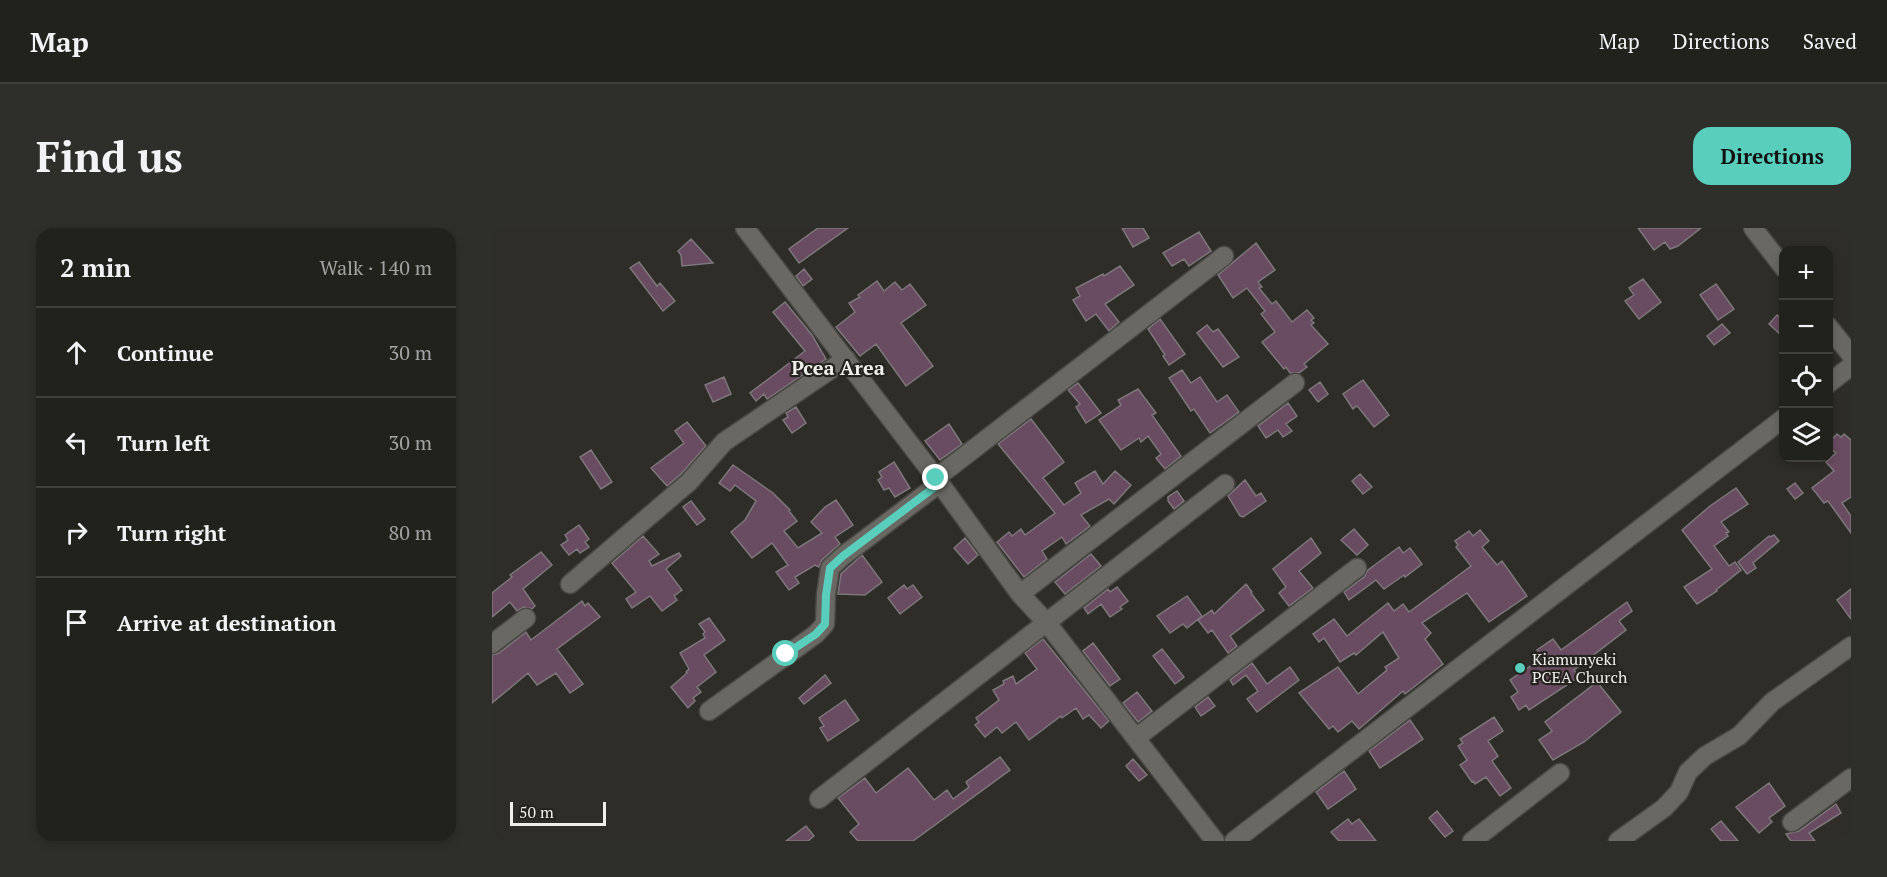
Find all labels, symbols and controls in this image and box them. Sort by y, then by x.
text: Map [30,23,89,60]
text: Map [1599,27,1640,55]
text: Directions [1673,27,1770,55]
text: Saved [1803,27,1857,55]
button: Directions [1693,127,1851,185]
text: Find us [36,128,183,184]
map controls [1779,246,1833,462]
button: + [1779,246,1833,300]
text: 2 min [60,250,131,284]
text: Walk · 140 m [320,254,432,281]
button: − [1779,300,1833,354]
icon: ahead [60,336,93,369]
text: Continue [117,338,214,367]
text: 30 m [389,339,432,366]
district label: Pcea Area [791,354,885,381]
button: locate [1779,354,1833,408]
button: layers [1779,408,1833,462]
icon: left [60,426,93,459]
text: Turn left [117,428,210,457]
text: 30 m [389,429,432,456]
route end [922,464,948,490]
icon: right [60,516,93,549]
text: Turn right [117,518,226,547]
text: 80 m [389,519,432,546]
icon: arrive [60,606,93,639]
text: Arrive at destination [117,608,336,637]
route start [772,640,798,666]
place label: Kiamunyeki PCEA Church [1532,648,1628,688]
marker: Kiamunyeki PCEA Church [1513,661,1527,675]
scale bar [510,799,606,826]
text: 50 m [519,801,554,823]

